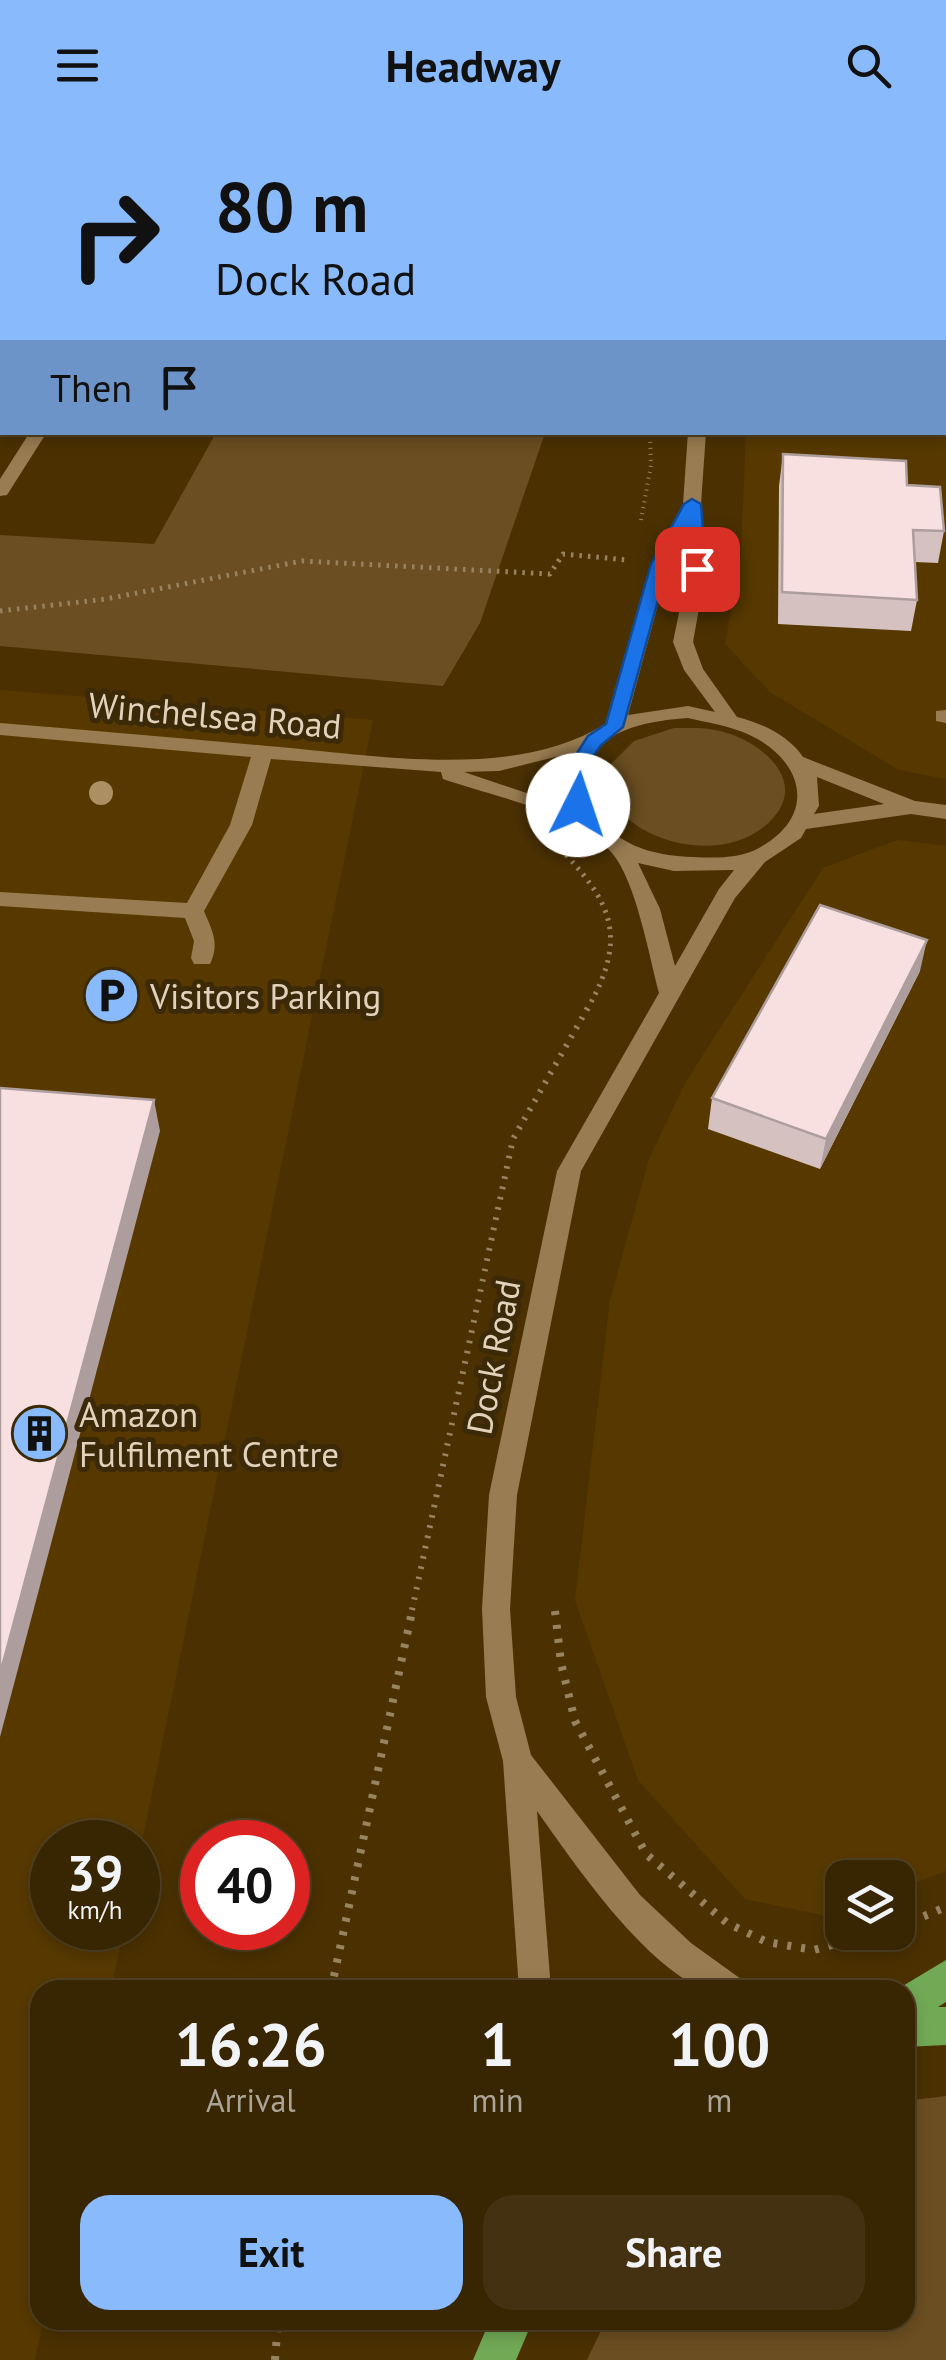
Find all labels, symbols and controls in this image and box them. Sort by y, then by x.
text: Headway [385,36,561,94]
icon: menu [50,38,105,93]
icon: search [841,38,896,93]
text: 80 m [215,161,368,251]
icon: right [50,170,180,300]
text: Dock Road [215,249,416,307]
icon: arrive [152,360,207,415]
text: Then [50,363,132,412]
pin [655,527,740,612]
icon: arrive [670,542,725,597]
street label: Winchelsea Road [87,681,343,749]
position arrow [526,753,630,857]
parking icon: Visitors Parking [81,966,141,1026]
place label: Visitors Parking [149,973,381,1019]
street label: Dock Road [455,1276,531,1438]
place label: Amazon Fulfilment Centre [79,1391,339,1477]
building icon: Amazon Fulfilment Centre [10,1404,70,1464]
speed limit sign: 40 [180,1820,310,1950]
text: 39 [67,1840,123,1905]
map controls [825,1860,915,1950]
button: layers [825,1860,915,1950]
text: km/h [68,1894,122,1926]
text: 16:26 [175,2005,327,2083]
text: 1 [481,2005,515,2083]
text: 100 [668,2005,770,2083]
text: Arrival [206,2079,296,2121]
text: min [472,2079,524,2121]
text: m [706,2079,732,2121]
button: Exit [80,2195,463,2310]
button: Share [483,2195,865,2310]

